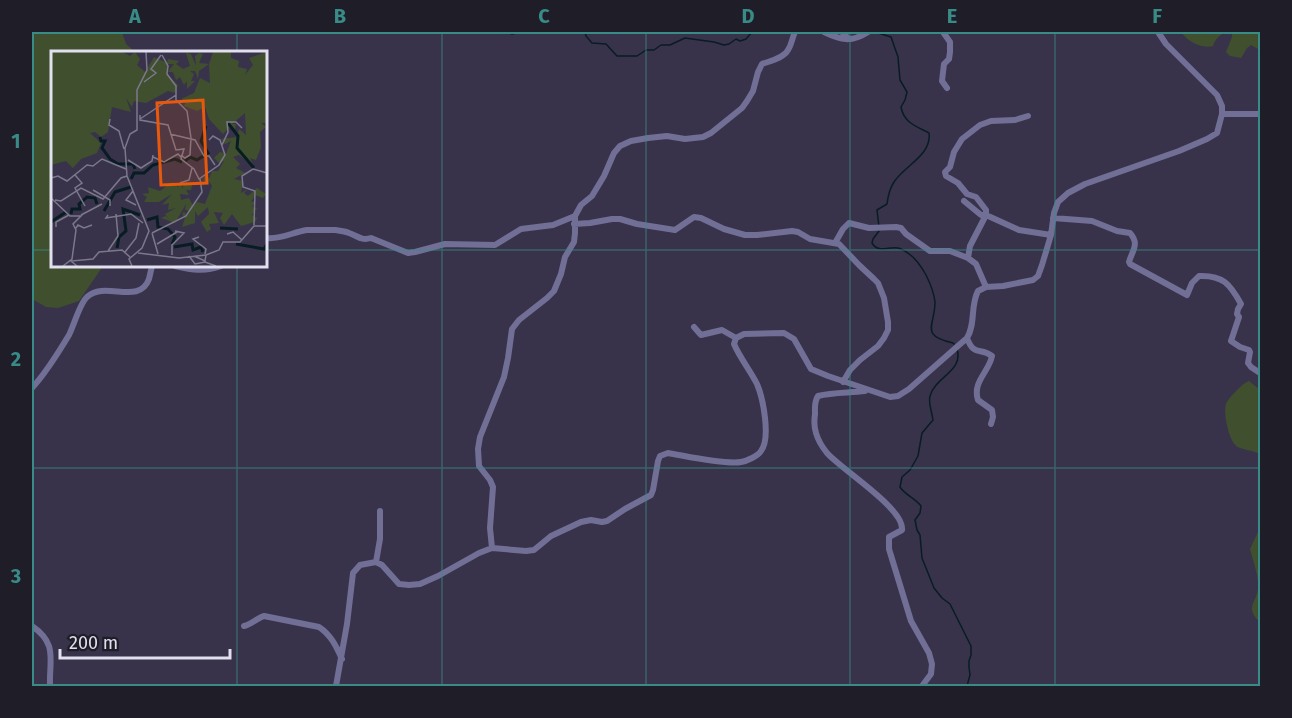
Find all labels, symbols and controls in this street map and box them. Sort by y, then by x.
text: A [128,4,142,28]
text: B [334,4,346,28]
text: C [538,4,550,28]
text: D [741,4,755,28]
text: E [947,4,957,28]
text: F [1152,4,1162,28]
inset map [51,51,267,267]
text: 1 [11,129,21,153]
text: 2 [11,347,21,371]
text: 3 [10,564,21,588]
scale bar [60,622,230,660]
text: 200 m [69,632,118,654]

